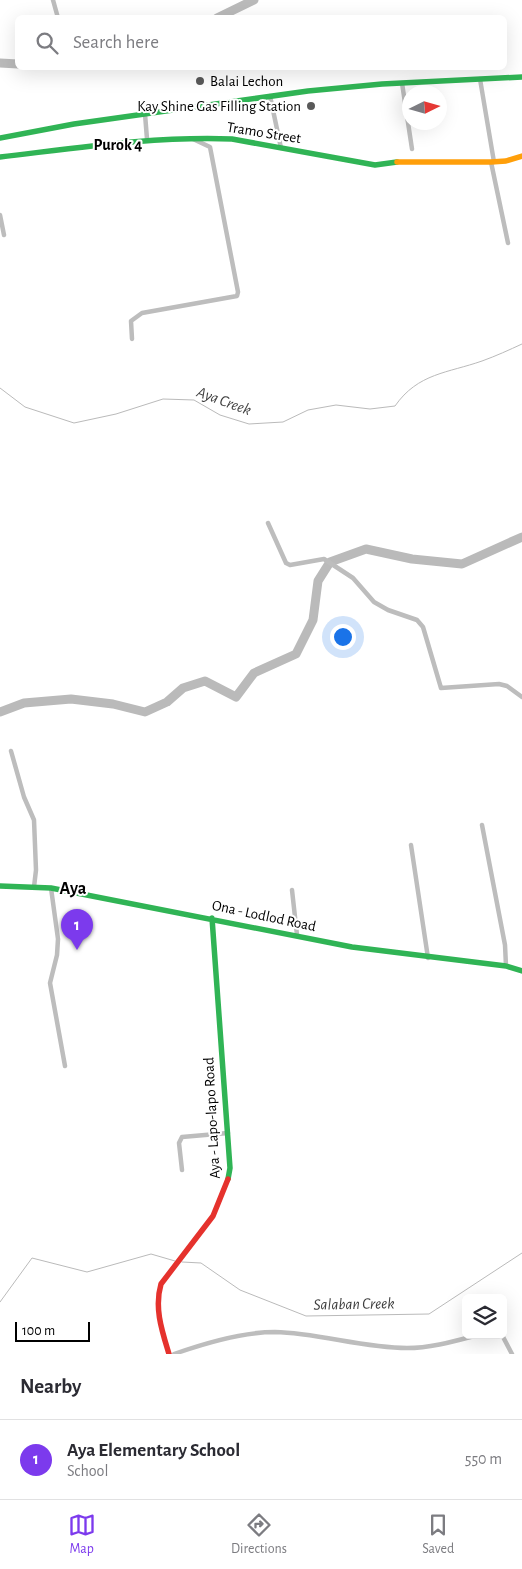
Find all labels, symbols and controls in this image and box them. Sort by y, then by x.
search box [15,15,507,70]
icon: search [33,29,61,57]
text: Search here [73,33,159,52]
place label: Balai Lechon [210,74,283,89]
marker: Balai Lechon [194,75,206,87]
north arrow [402,85,447,130]
place label: Kay Shine Gas Filling Station [137,99,301,114]
marker: Kay Shine Gas Filling Station [305,100,317,112]
street label: Tramo Street [226,120,302,146]
district label: Purok 4 [94,137,142,153]
water label: Aya Creek [194,383,253,418]
your location [330,624,356,650]
district label: Aya [60,880,87,898]
street label: Ona - Lodlod Road [211,898,318,934]
pin: 1 [61,909,93,950]
street label: Aya - Lapo-lapo Road [201,1057,223,1179]
map controls [462,1294,507,1339]
button: layers [462,1294,507,1339]
water label: Salaban Creek [313,1295,395,1313]
scale bar [15,1319,90,1342]
text: 100 m [22,1324,55,1338]
text: Nearby [20,1376,81,1397]
text: Aya Elementary School [67,1441,240,1460]
text: 1 [33,1451,39,1467]
text: 550 m [465,1451,502,1467]
text: School [67,1463,108,1479]
tab: Map [68,1511,96,1558]
tab: Directions [231,1511,287,1558]
tab: Saved [422,1511,454,1558]

